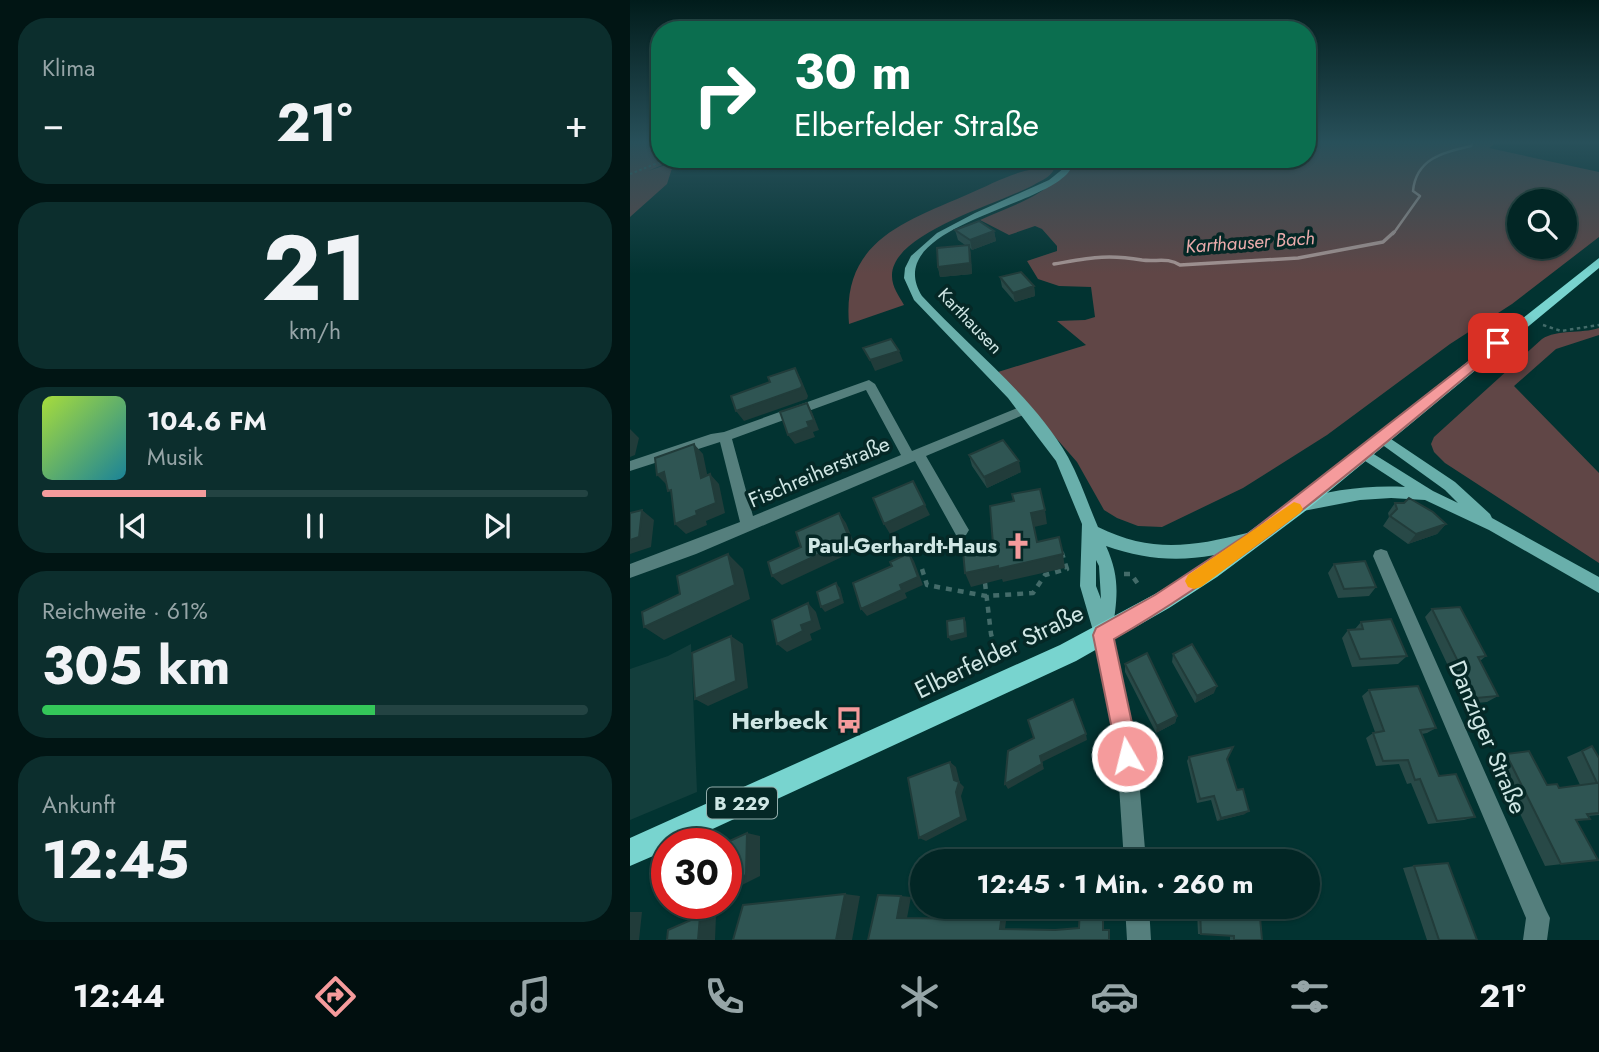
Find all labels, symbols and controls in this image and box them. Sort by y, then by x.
text: 30 m [794,37,912,107]
icon: right [679,49,770,140]
text: Klima [42,51,95,85]
text: 21° [277,85,353,161]
text: − [42,96,64,151]
text: + [565,96,588,151]
text: Elberfelder Straße [794,102,1039,148]
map controls [1507,189,1577,259]
button: search [1507,189,1577,259]
text: 21 [262,203,368,334]
water label: Karthauser Bach [1184,224,1316,260]
street label: Karthausen [932,282,1008,360]
pin [1468,313,1528,373]
text: km/h [289,314,341,348]
icon: arrive [1479,324,1517,362]
text: 104.6 FM [147,402,267,440]
street label: Fischreiherstraße [744,429,895,515]
text: Musik [147,440,203,474]
icon: previous [114,507,152,545]
icon: pause [296,507,334,545]
icon: next [478,507,516,545]
place label: Paul-Gerhardt-Haus [807,531,997,561]
church icon: Paul-Gerhardt-Haus [1003,531,1033,561]
text: Reichweite · 61% [42,594,208,628]
street label: Elberfelder Straße [909,595,1089,707]
text: 305 km [42,628,231,704]
street label: Danziger Straße [1440,655,1536,819]
place label: Herbeck [731,703,828,738]
bus stop icon: Herbeck [834,705,864,735]
position arrow [1090,719,1164,793]
text: Ankunft [42,788,115,822]
road number: B 229 [707,788,777,818]
text: 12:45 [42,822,189,898]
speed limit sign: 30 [651,828,742,919]
text: 12:45 · 1 Min. · 260 m [976,865,1254,903]
icon: directions [311,972,360,1021]
icon: music [506,972,555,1021]
icon: phone [700,972,749,1021]
icon: climate [895,972,944,1021]
icon: car [1090,972,1139,1021]
icon: filters [1285,972,1334,1021]
text: 12:44 [73,973,165,1019]
text: 21° [1479,973,1526,1019]

